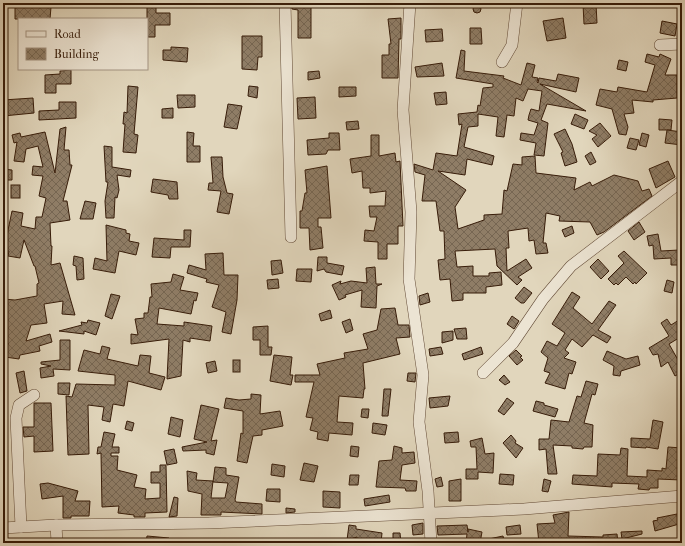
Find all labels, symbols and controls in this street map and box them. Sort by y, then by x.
legend [18,18,148,70]
text: Road [54,27,81,41]
text: Building [54,47,99,61]

